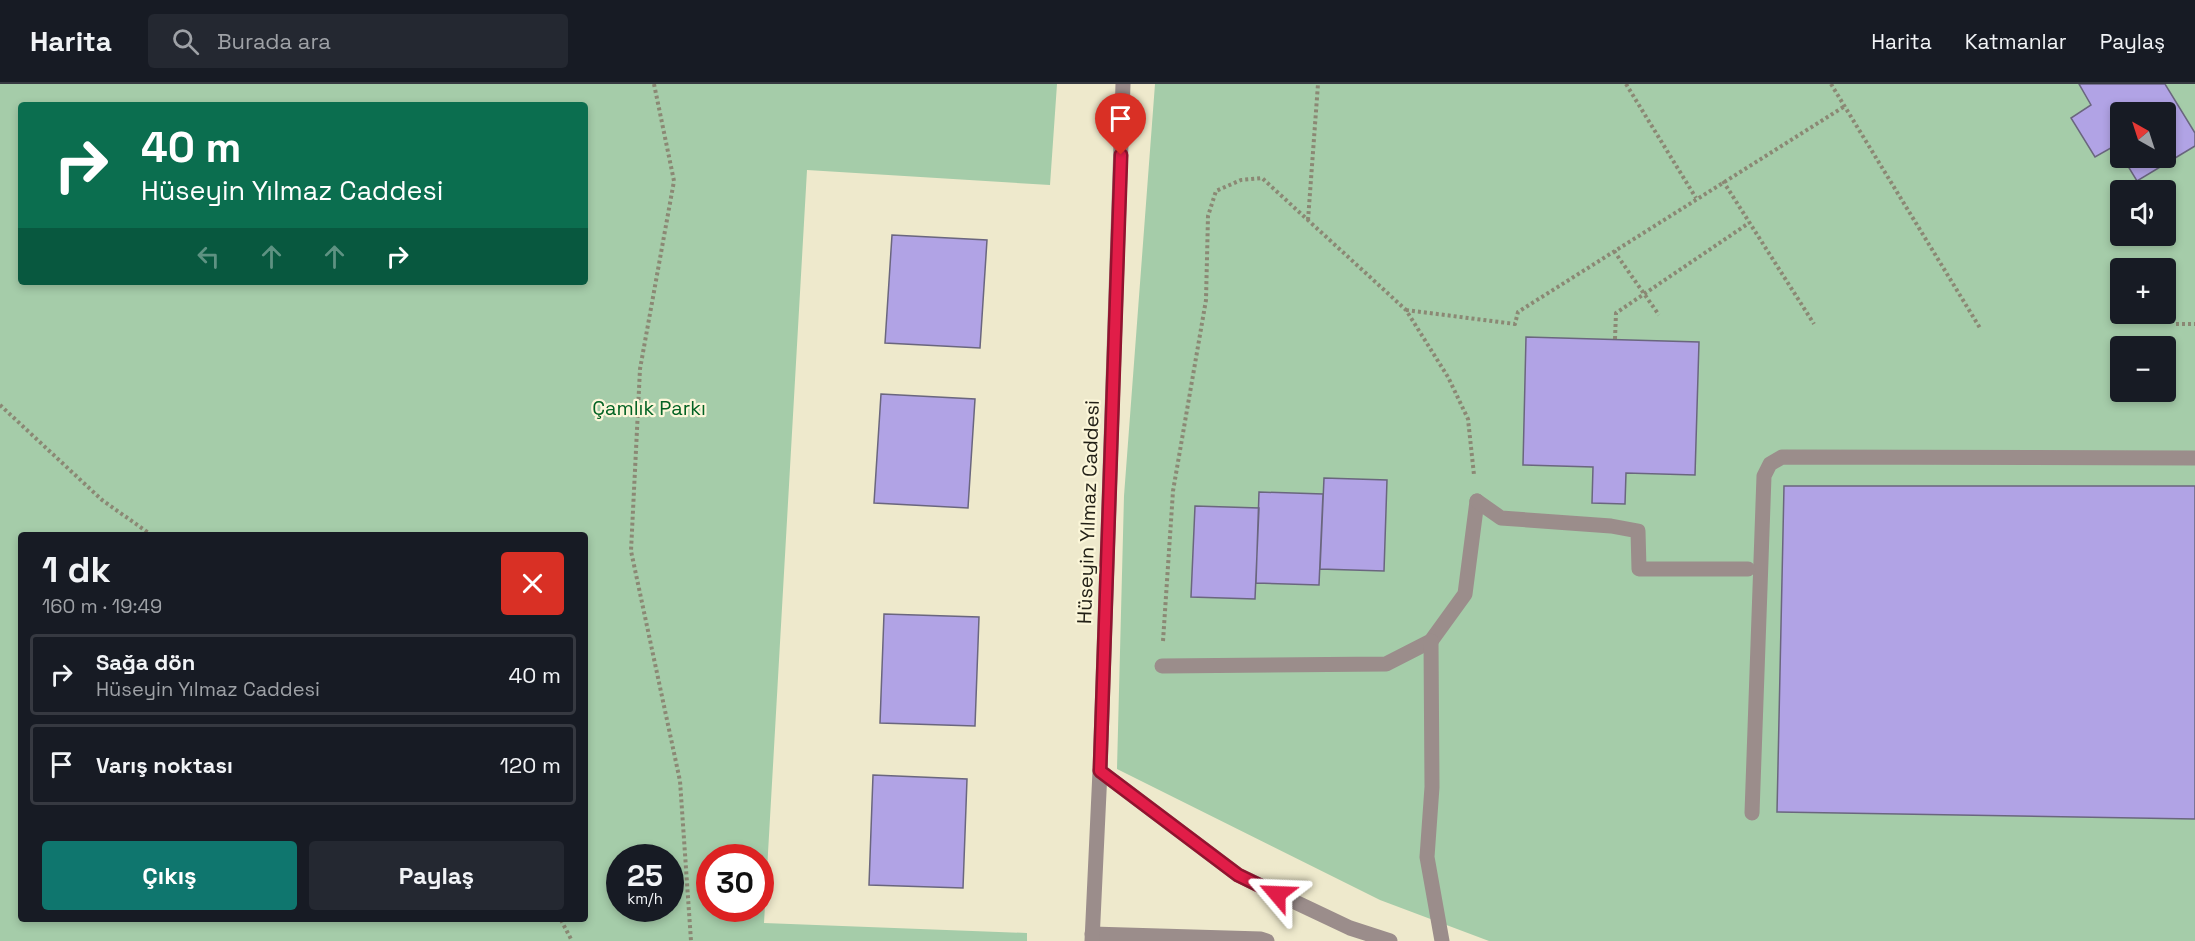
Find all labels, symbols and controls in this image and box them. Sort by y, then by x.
search box [148,14,568,68]
text: Harita [30,23,112,59]
icon: search [169,25,202,58]
text: Burada ara [217,27,331,55]
text: Harita [1871,28,1932,55]
text: Katmanlar [1965,28,2067,55]
text: Paylaş [2100,28,2165,55]
pin [1095,93,1146,155]
icon: arrive [1104,102,1137,135]
north arrow [2110,102,2176,168]
map controls [2110,102,2176,402]
text: 40 m [141,121,241,174]
icon: right [42,126,120,204]
text: Hüseyin Yılmaz Caddesi [141,173,443,208]
button: sound [2110,180,2176,246]
icon: left [192,240,225,273]
icon: ahead [255,240,288,273]
icon: ahead [318,240,351,273]
icon: right [381,240,414,273]
button: + [2110,258,2176,324]
button: − [2110,336,2176,402]
park label: Çamlık Parkı [592,395,706,421]
street label: Hüseyin Yılmaz Caddesi [1071,400,1105,624]
text: 1 dk [42,547,111,593]
button: close [501,552,564,615]
text: 160 m · 19:49 [42,593,162,619]
text: Sağa dön [96,648,195,676]
icon: right [45,658,78,691]
text: 40 m [509,661,561,689]
text: Hüseyin Yılmaz Caddesi [96,676,320,702]
icon: arrive [45,748,78,781]
text: Varış noktası [96,751,233,779]
text: 120 m [500,751,561,779]
button: Çıkış [42,841,297,910]
button: Paylaş [309,841,564,910]
speed limit sign: 30 [696,844,774,922]
text: 25 [627,856,663,895]
position arrow [1245,862,1309,926]
text: km/h [627,889,663,908]

